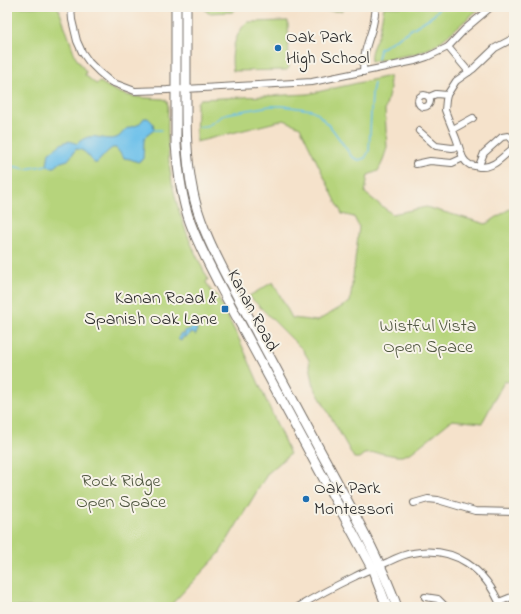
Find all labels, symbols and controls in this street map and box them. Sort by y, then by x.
place label: Oak Park High School [286,25,369,73]
marker: Oak Park High School [273,43,283,53]
street label: Kanan Road [219,265,285,357]
place label: Kanan Road & Spanish Oak Lane [84,286,218,333]
marker: Kanan Road & Spanish Oak Lane [220,304,230,314]
park label: Wistful Vista Open Space [380,314,476,361]
park label: Rock Ridge Open Space [76,469,167,516]
place label: Oak Park Montessori [314,476,394,523]
marker: Oak Park Montessori [301,494,311,504]

